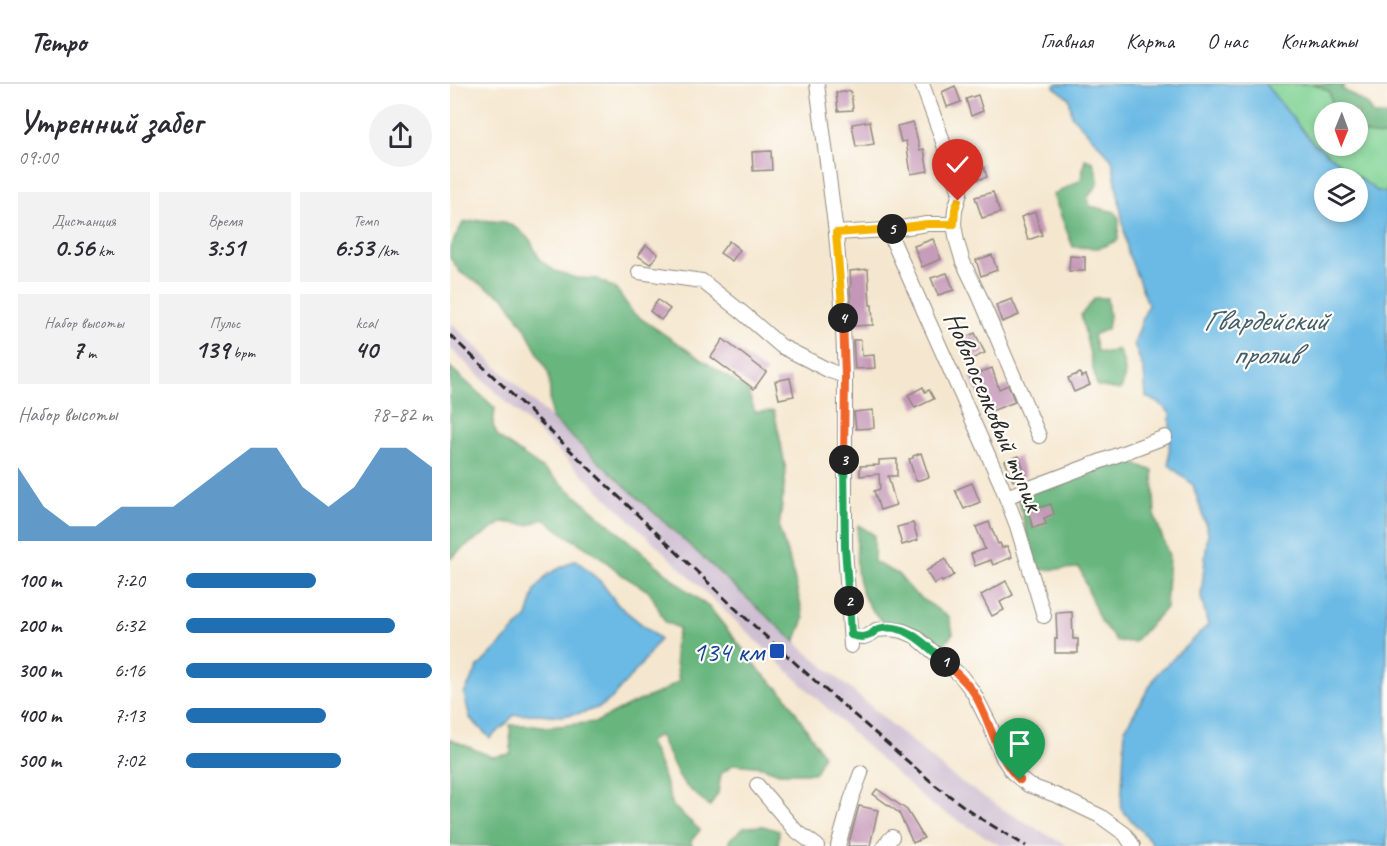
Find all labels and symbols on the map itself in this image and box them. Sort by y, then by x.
north arrow [1314,102,1368,156]
pin [932,139,983,201]
pin: 5 [877,214,907,244]
water label: Гвардейский пролив [1203,301,1332,373]
pin: 4 [828,303,858,333]
street label: Новопоселковый тупик [937,306,1053,518]
pin: 3 [829,445,859,475]
pin: 2 [834,586,864,616]
place label: 134 км [693,634,767,669]
marker: 134 км [768,642,786,660]
pin: 1 [930,647,960,677]
pin [994,718,1045,780]

